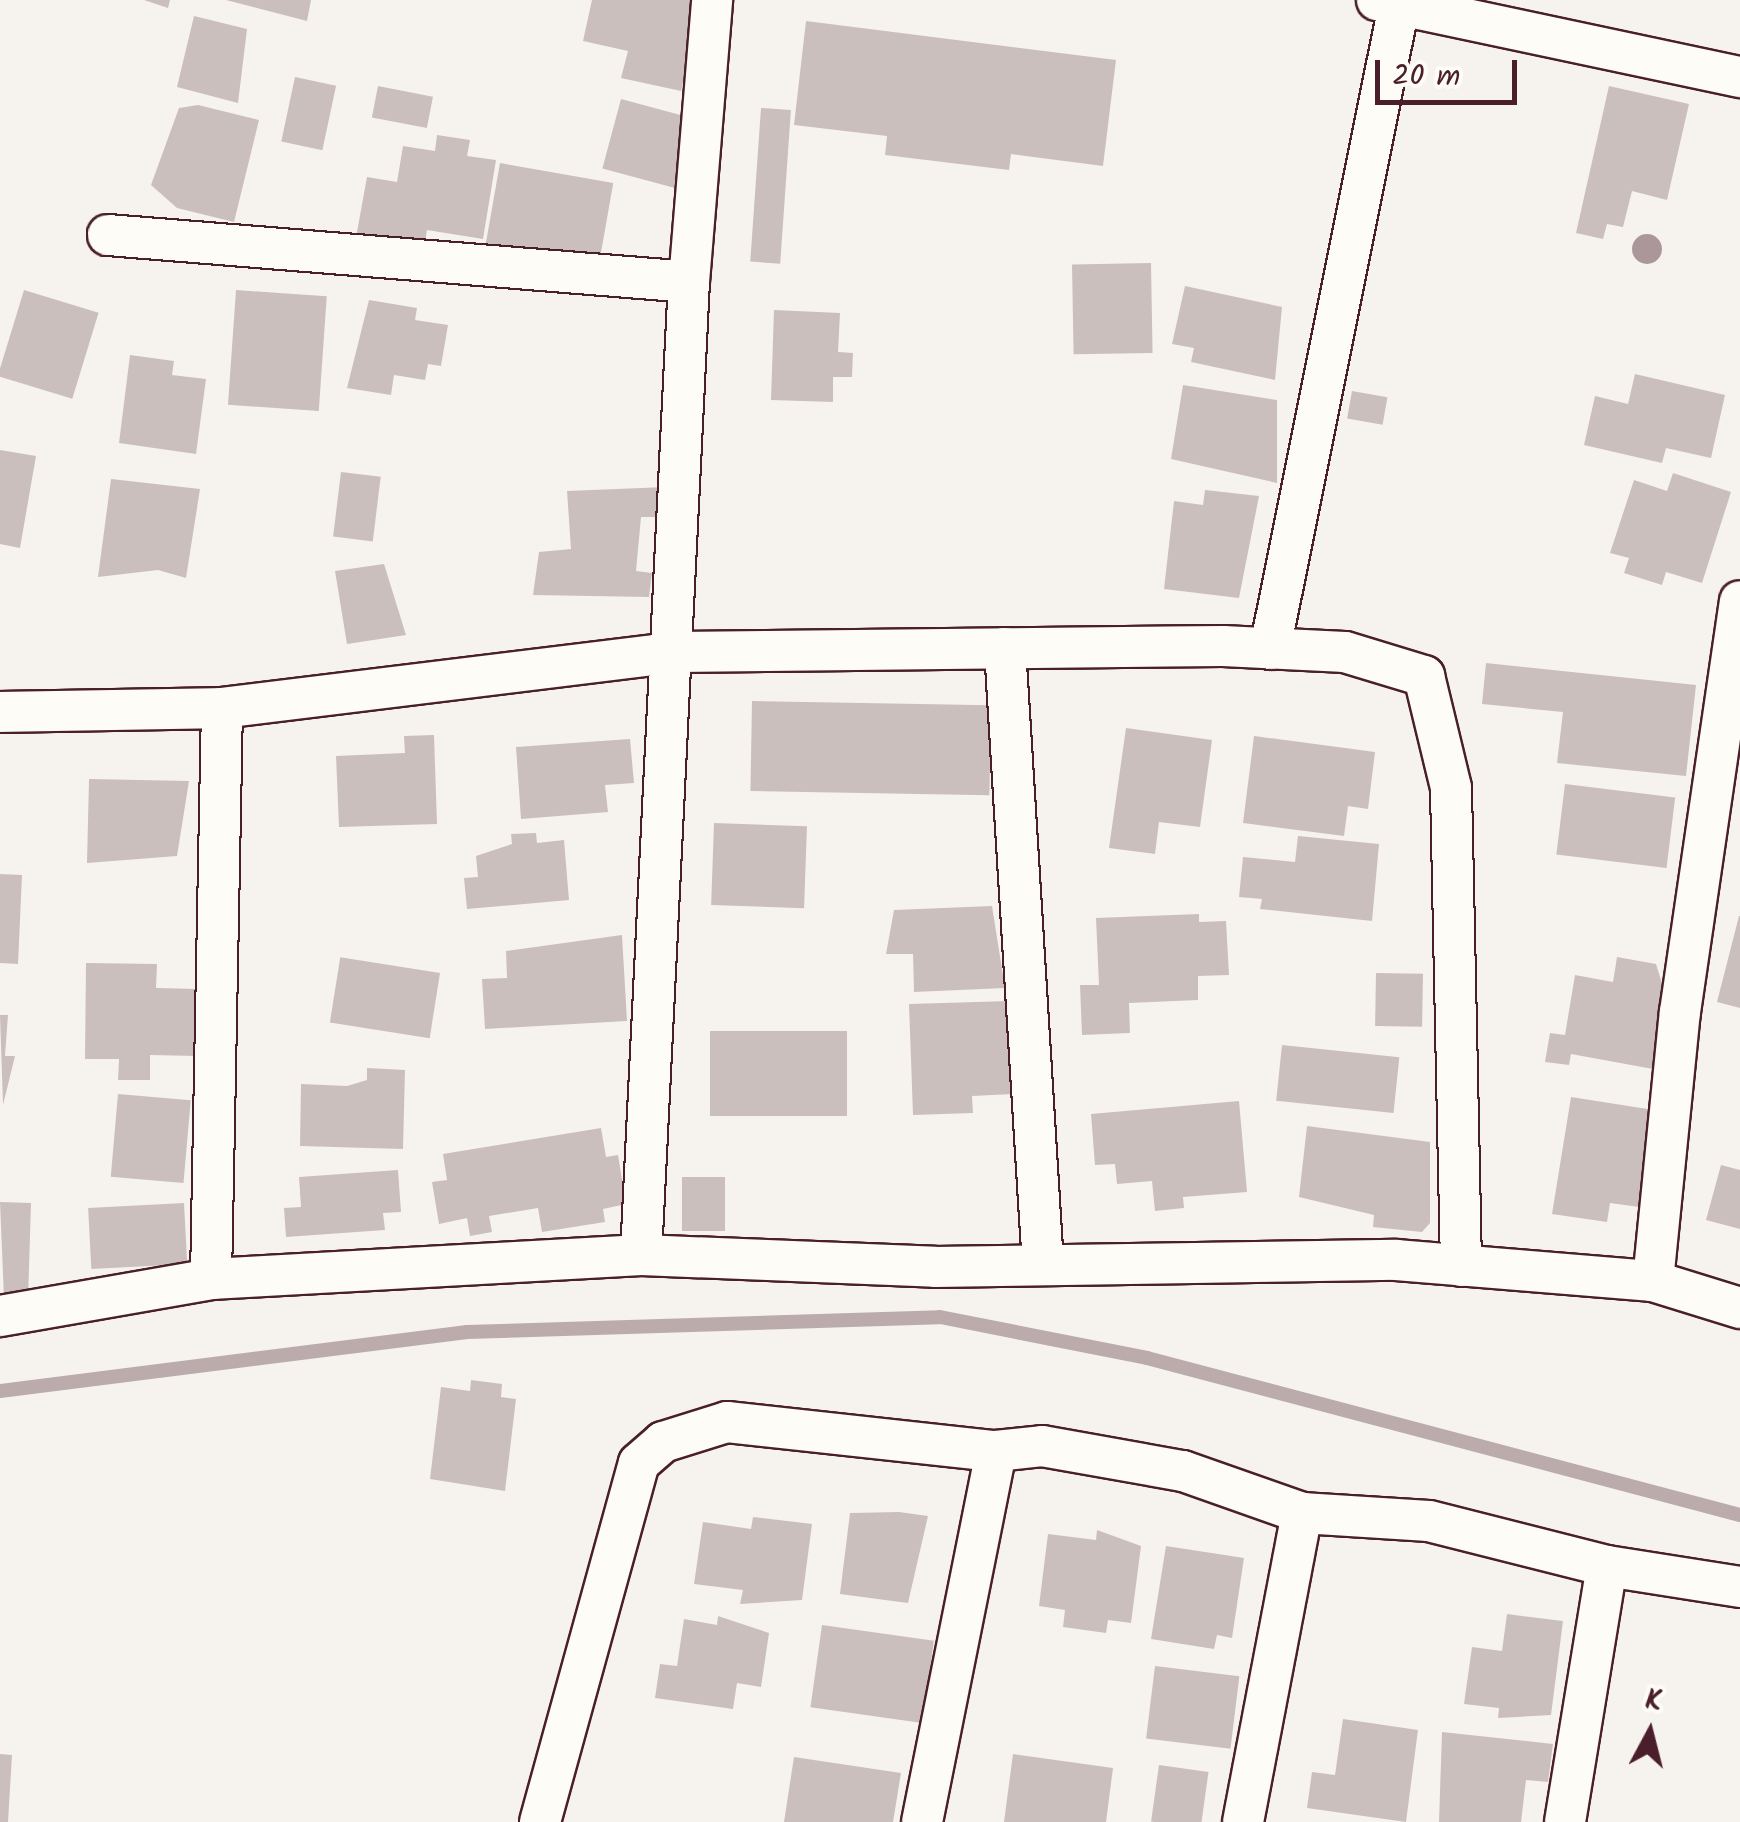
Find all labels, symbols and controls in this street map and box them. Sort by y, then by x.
scale bar [1380,40,1522,102]
text: 20 m [1392,53,1460,101]
text: K [1643,1678,1665,1725]
north arrow [1600,1682,1700,1782]

